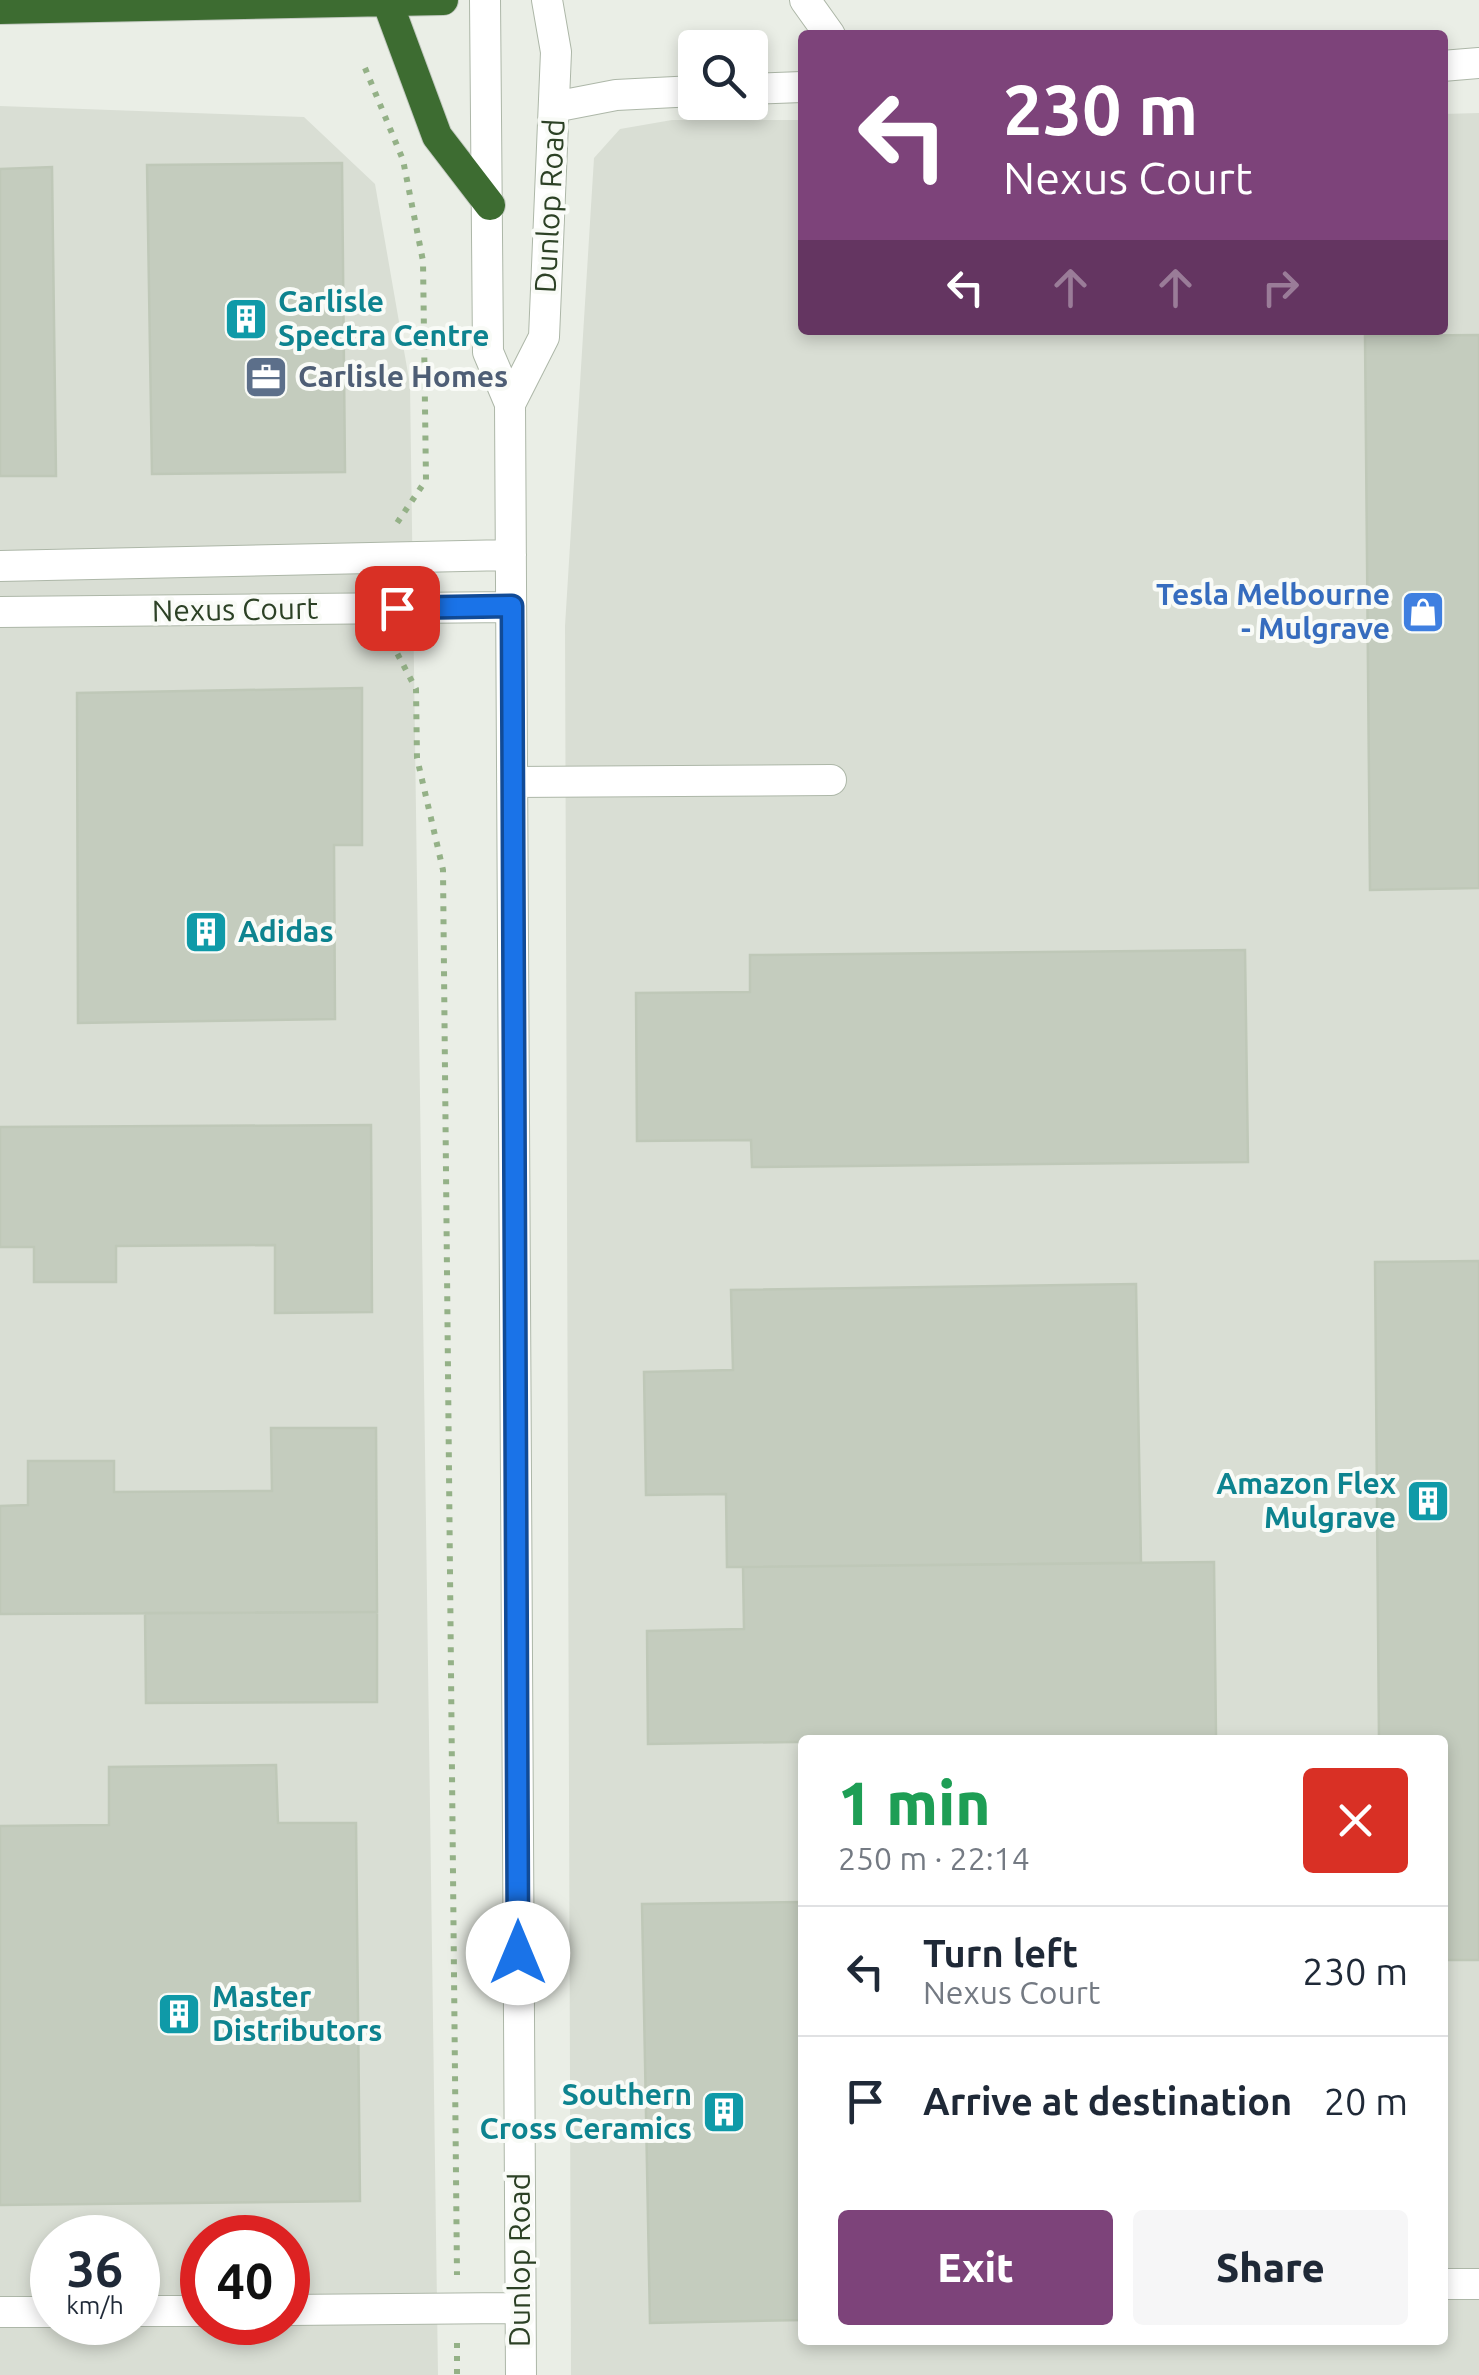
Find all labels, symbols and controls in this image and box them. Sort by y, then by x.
map controls [678,30,768,120]
button: search [678,30,768,120]
icon: left [838,70,968,200]
text: 230 m [1003,70,1198,148]
street label: Dunlop Road [527,118,571,294]
text: Nexus Court [1003,152,1253,203]
icon: left [938,260,993,315]
icon: ahead [1043,260,1098,315]
icon: ahead [1148,260,1203,315]
icon: right [1253,260,1308,315]
place label: Carlisle Spectra Centre [278,284,489,352]
building icon: Carlisle Spectra Centre [223,296,269,342]
office icon: Carlisle Homes [243,354,289,400]
place label: Carlisle Homes [298,359,508,393]
pin [355,566,440,651]
place label: Tesla Melbourne - Mulgrave [1156,577,1390,645]
icon: arrive [370,581,425,636]
shop icon: Tesla Melbourne - Mulgrave [1400,589,1446,635]
street label: Nexus Court [152,591,319,627]
building icon: Adidas [183,909,229,955]
place label: Adidas [238,914,334,948]
place label: Amazon Flex Mulgrave [1216,1466,1396,1534]
building icon: Amazon Flex Mulgrave [1405,1478,1451,1524]
button: close [1303,1768,1408,1873]
text: 1 min [838,1769,991,1836]
text: 250 m · 22:14 [838,1840,1030,1876]
position arrow [466,1901,570,2005]
text: Turn left [923,1932,1078,1974]
icon: left [838,1944,893,1999]
text: 230 m [1302,1950,1408,1992]
text: Nexus Court [923,1974,1100,2010]
place label: Master Distributors [212,1979,383,2047]
building icon: Master Distributors [156,1991,202,2037]
icon: arrive [838,2074,893,2129]
place label: Southern Cross Ceramics [480,2077,692,2145]
text: Arrive at destination [923,2080,1292,2122]
text: 20 m [1324,2080,1408,2122]
building icon: Southern Cross Ceramics [701,2089,747,2135]
street label: Dunlop Road [502,2173,536,2347]
button: Exit [838,2210,1113,2325]
button: Share [1133,2210,1408,2325]
speed limit sign: 40 [180,2215,310,2345]
text: 36 [67,2240,123,2296]
text: km/h [66,2291,124,2319]

